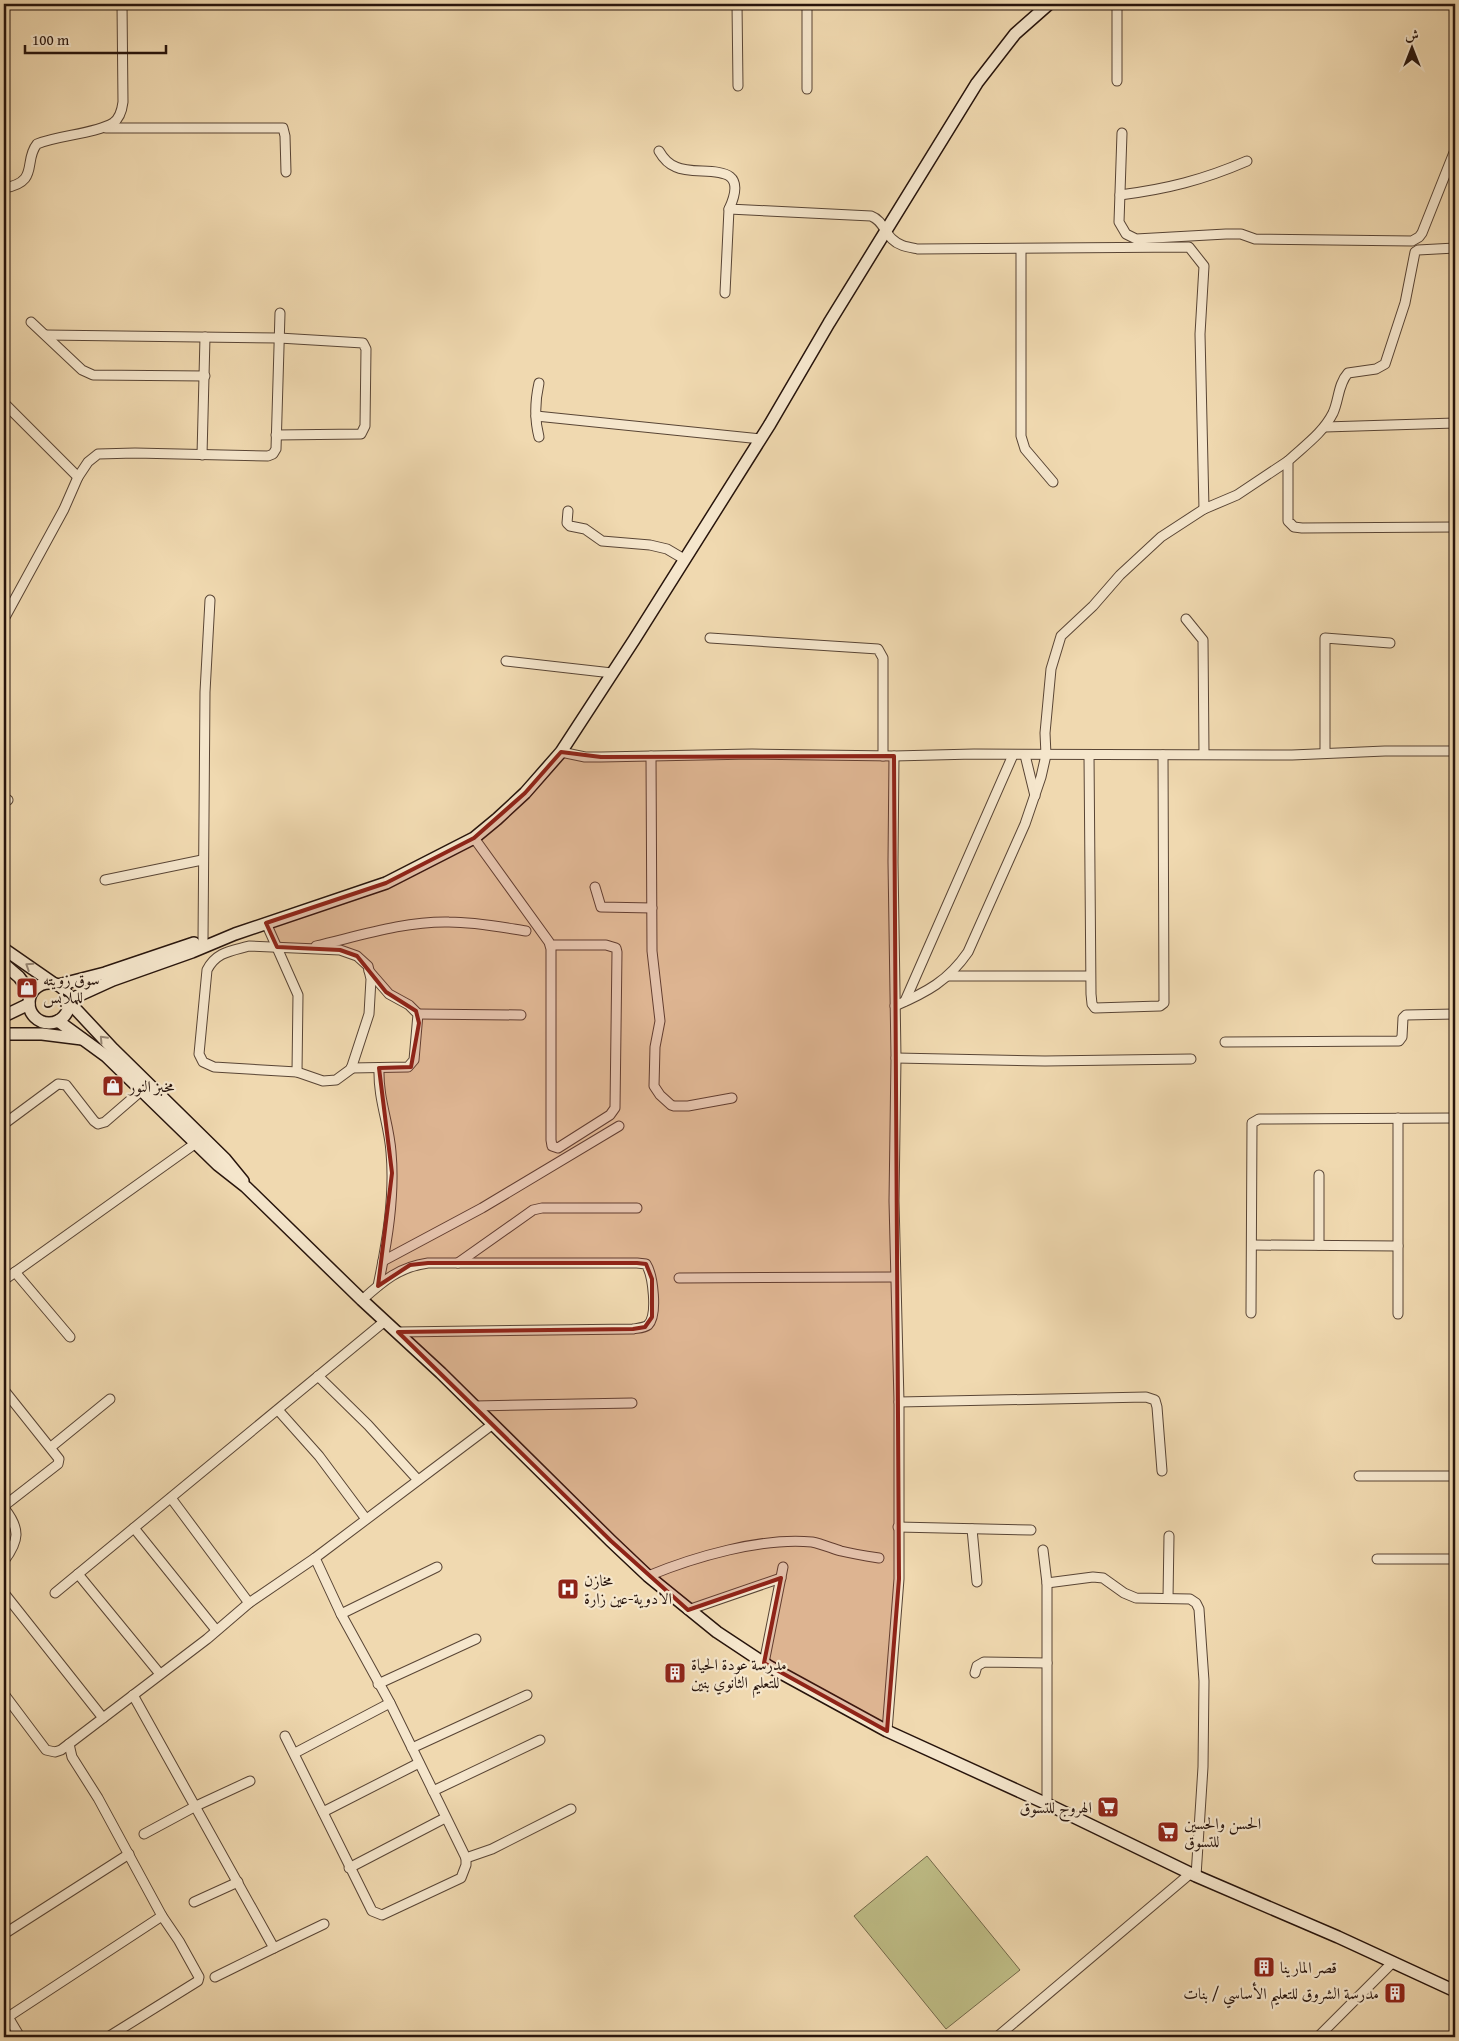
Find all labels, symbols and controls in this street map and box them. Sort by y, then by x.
scale bar [25,22,166,54]
north arrow [1386,22,1436,72]
text: ش [1405,25,1419,45]
text: 100 m [32,29,70,50]
one-way arrow [25,962,34,972]
place label: سوق زويته للملابس [43,967,100,1009]
shop icon: سوق زويته للملابس [15,976,39,1000]
one-way arrow [100,1035,109,1044]
shop icon: مخبز النور [101,1074,125,1098]
place label: مخبز النور [127,1074,175,1098]
place label: مخازن الادوية-عين زارة [584,1568,672,1610]
hospital icon: مخازن الادوية-عين زارة [556,1577,580,1601]
place label: مدرسة عودة الحياة للتعليم الثانوي بنين [691,1652,787,1699]
building icon: مدرسة عودة الحياة للتعليم الثانوي بنين [663,1661,687,1685]
place label: الهروج للتسوق [1020,1795,1092,1822]
supermarket icon: الهروج للتسوق [1096,1795,1120,1819]
place label: الحسن والحسين للتسوق [1184,1811,1261,1853]
supermarket icon: الحسن والحسين للتسوق [1156,1820,1180,1844]
building icon: قصر المارينا [1252,1955,1276,1979]
place label: قصر المارينا [1280,1955,1337,1979]
place label: مدرسة الشروق للتعليم الأساسي / بنات [1183,1981,1379,2010]
building icon: مدرسة الشروق للتعليم الأساسي / بنات [1383,1981,1407,2005]

